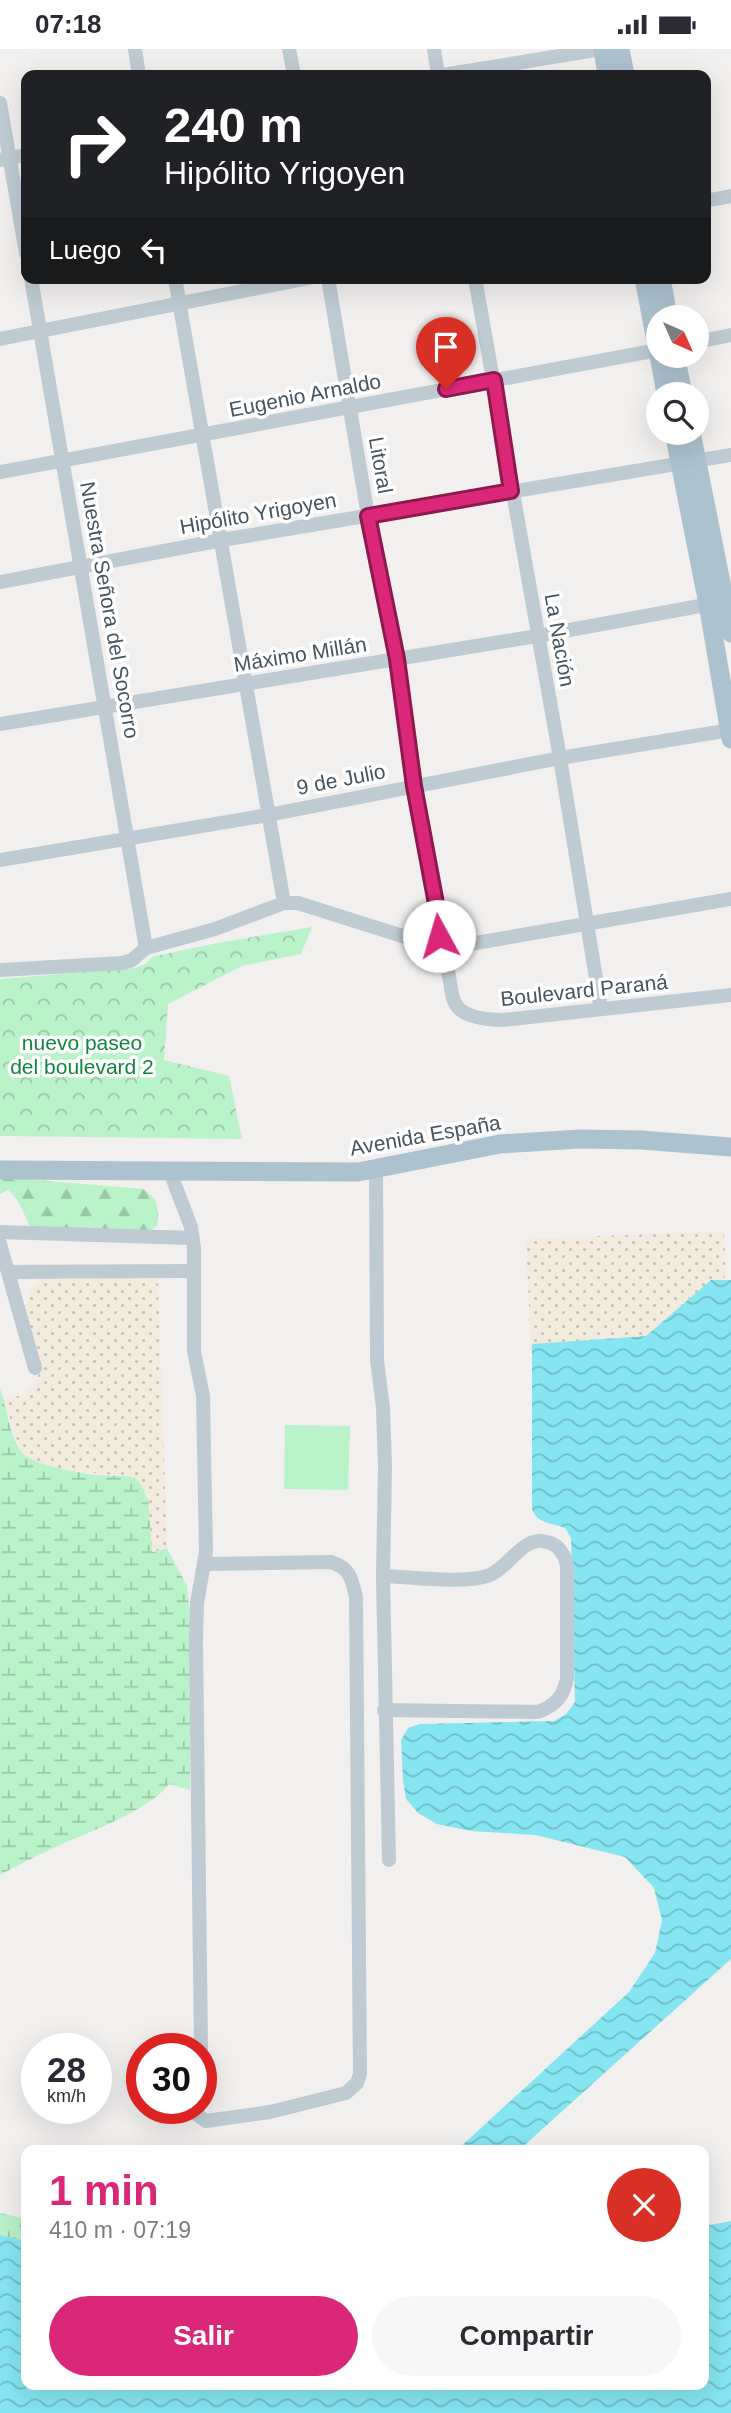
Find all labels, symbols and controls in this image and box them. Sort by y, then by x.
text: 07:18 [35,9,102,39]
icon: right [49,98,140,189]
text: 240 m [164,98,303,152]
text: Hipólito Yrigoyen [164,155,405,191]
icon: left [135,231,173,269]
text: Luego [49,235,121,265]
north arrow [646,305,709,367]
map controls [646,305,709,445]
pin [416,317,476,389]
icon: arrive [427,328,465,366]
street label: Eugenio Arnaldo [227,369,383,421]
button: search [646,382,709,445]
street label: Litoral [365,435,397,495]
street label: Nuestra Señora del Socorro [76,480,144,740]
street label: Hipólito Yrigoyen [178,488,338,538]
street label: La Nación [540,591,580,689]
street label: Máximo Millán [232,632,368,676]
street label: 9 de Julio [295,759,387,799]
position arrow [402,899,476,973]
street label: Boulevard Paraná [499,970,669,1010]
park label: nuevo paseo del boulevard 2 [10,1031,154,1078]
street label: Avenida España [348,1110,502,1160]
speed limit sign: 30 [126,2033,217,2124]
text: 28 [47,2050,86,2089]
text: km/h [47,2086,86,2106]
text: 1 min [49,2167,159,2214]
button: close [607,2168,681,2242]
text: 410 m · 07:19 [49,2217,191,2243]
button: Salir [49,2296,358,2376]
button: Compartir [372,2296,681,2376]

